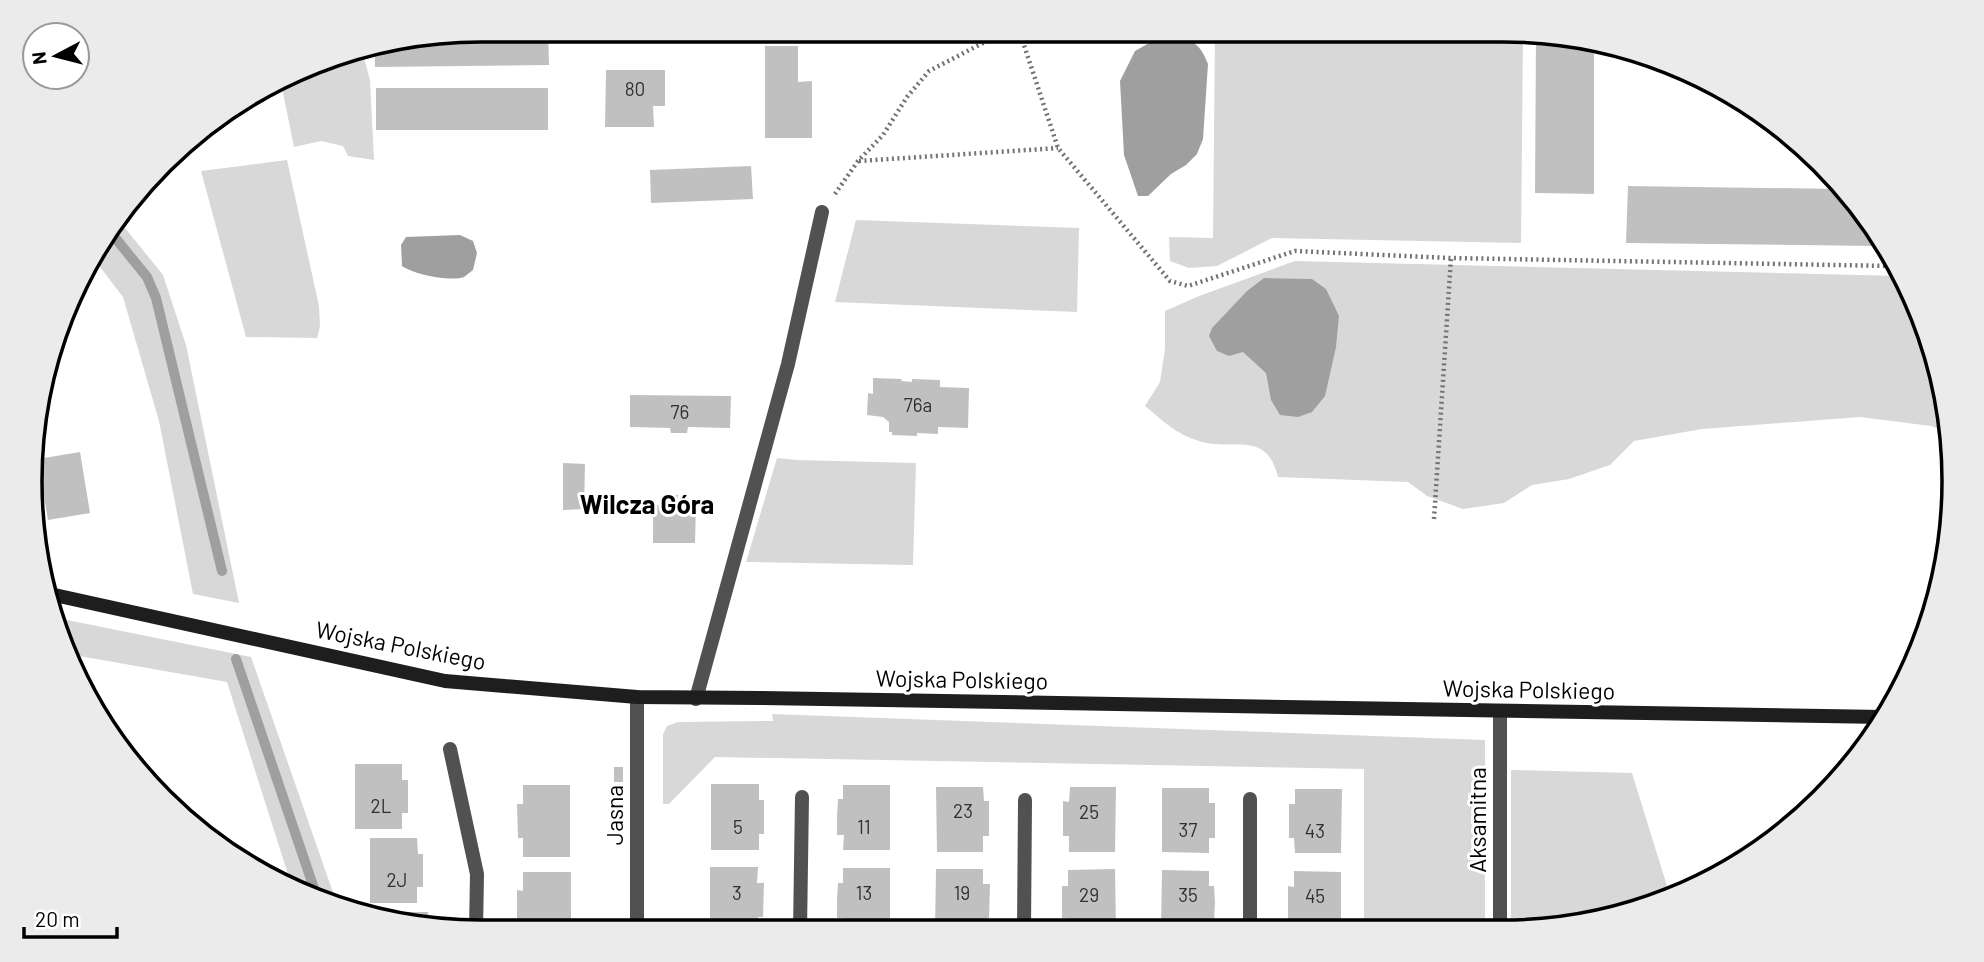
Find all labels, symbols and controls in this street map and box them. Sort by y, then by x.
north arrow [21,21,91,91]
text: N [26,50,51,66]
house number: 80 [625,77,645,100]
house number: 76a [904,393,932,416]
house number: 76 [671,400,689,423]
district label: Wilcza Góra [580,488,714,519]
street label: Wojska Polskiego [314,615,488,675]
street label: Wojska Polskiego [875,663,1049,695]
street label: Wojska Polskiego [1442,673,1616,705]
street label: Aksamitna [1463,767,1491,873]
street label: Jasna [600,785,628,845]
house number: 2L [371,794,392,817]
house number: 23 [953,799,973,822]
house number: 25 [1079,800,1099,823]
house number: 5 [733,815,743,838]
house number: 11 [857,815,871,838]
house number: 37 [1179,818,1197,841]
house number: 43 [1305,819,1325,842]
house number: 2J [386,868,408,891]
house number: 3 [732,881,742,904]
house number: 13 [856,881,872,904]
house number: 19 [954,881,970,904]
house number: 29 [1079,883,1099,906]
house number: 35 [1178,883,1198,906]
house number: 45 [1305,884,1325,907]
scale bar [24,895,117,939]
text: 20 m [35,906,80,931]

